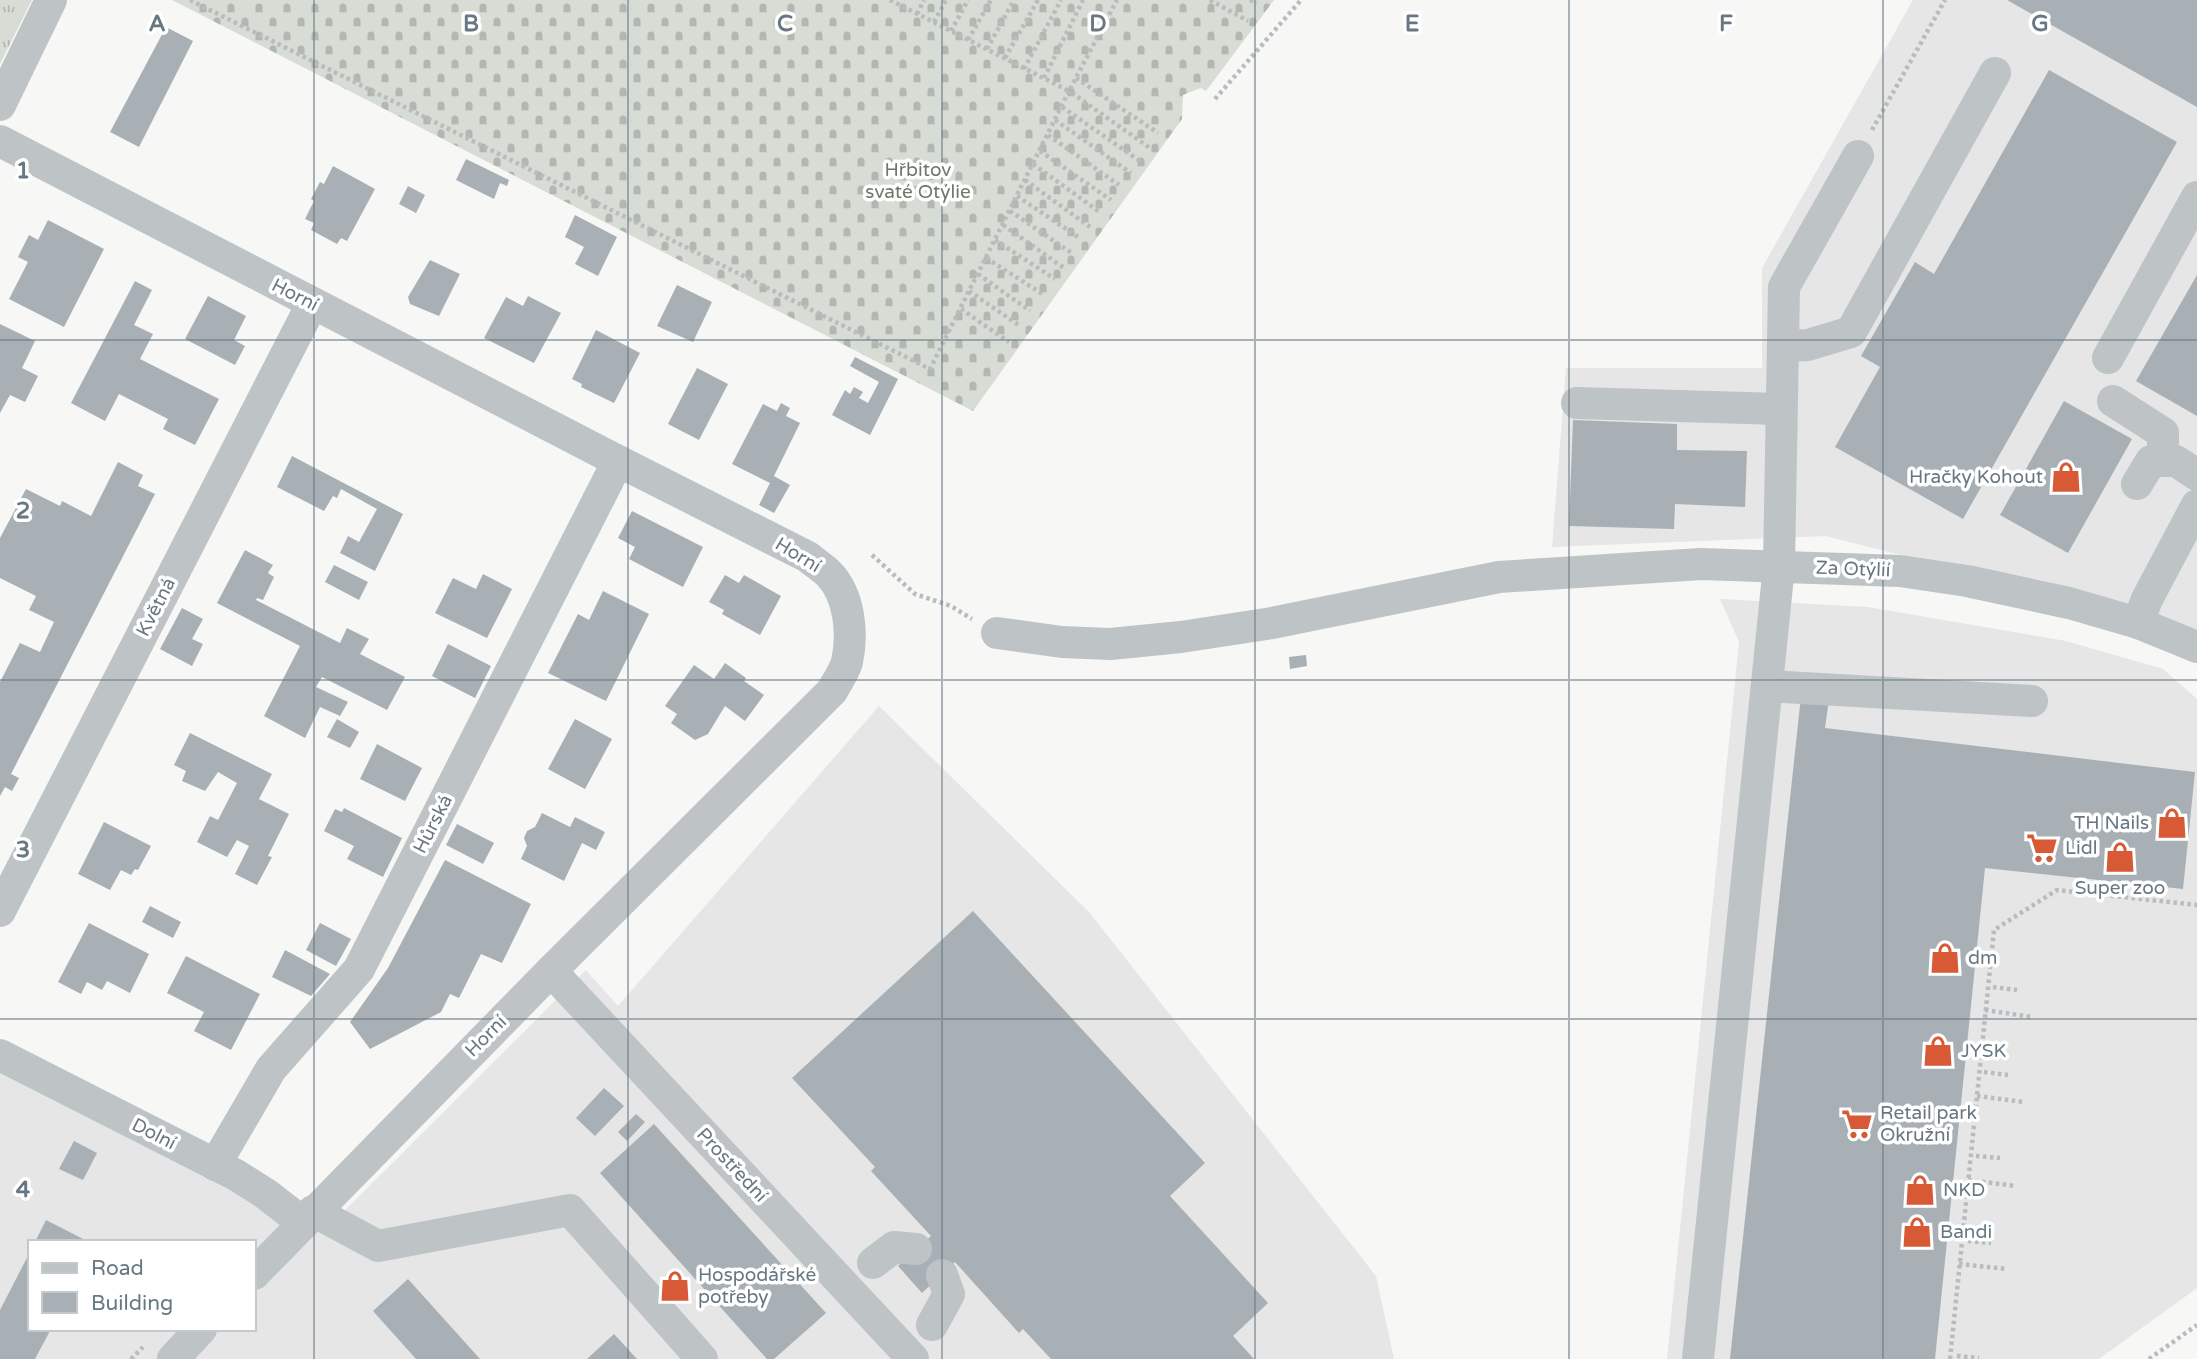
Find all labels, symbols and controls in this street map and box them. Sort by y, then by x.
text: A [148,10,166,38]
text: B [463,10,479,38]
text: C [777,10,793,38]
text: D [1089,10,1107,38]
text: E [1405,10,1419,38]
text: F [1719,10,1733,38]
text: G [2031,10,2049,38]
text: 1 [16,157,30,185]
park label: Hřbitov svaté Otýlie [865,159,971,203]
street label: Horní [268,274,322,316]
shop icon: Hračky Kohout [2049,460,2083,494]
place label: Hračky Kohout [1909,466,2043,488]
text: 2 [16,497,30,525]
street label: Horní [771,533,825,577]
street label: Za Otýlií [1815,557,1891,581]
street label: Květná [132,574,180,640]
street label: Hůrská [409,791,457,857]
shop icon: TH Nails [2155,806,2189,840]
place label: TH Nails [2074,812,2149,834]
supermarket icon: Lidl [2025,831,2059,865]
text: 3 [16,836,30,864]
place label: Lidl [2065,837,2097,859]
shop icon: Super zoo [2103,840,2137,874]
place label: Super zoo [2075,877,2165,899]
shop icon: dm [1928,941,1962,975]
place label: dm [1968,947,1997,969]
street label: Horní [461,1011,511,1061]
shop icon: JYSK [1921,1034,1955,1068]
place label: JYSK [1961,1040,2007,1062]
place label: Retail park Okružní [1880,1102,1977,1146]
supermarket icon: Retail park Okružní [1840,1107,1874,1141]
street label: Dolní [128,1114,180,1154]
street label: Prostřední [692,1123,772,1207]
shop icon: NKD [1903,1173,1937,1207]
text: 4 [16,1176,31,1204]
place label: NKD [1943,1179,1985,1201]
shop icon: Bandi [1900,1215,1934,1249]
place label: Bandi [1940,1221,1992,1243]
legend [28,1240,256,1331]
text: Road [91,1256,144,1281]
place label: Hospodářské potřeby [698,1264,816,1308]
shop icon: Hospodářské potřeby [658,1269,692,1303]
text: Building [91,1291,173,1316]

